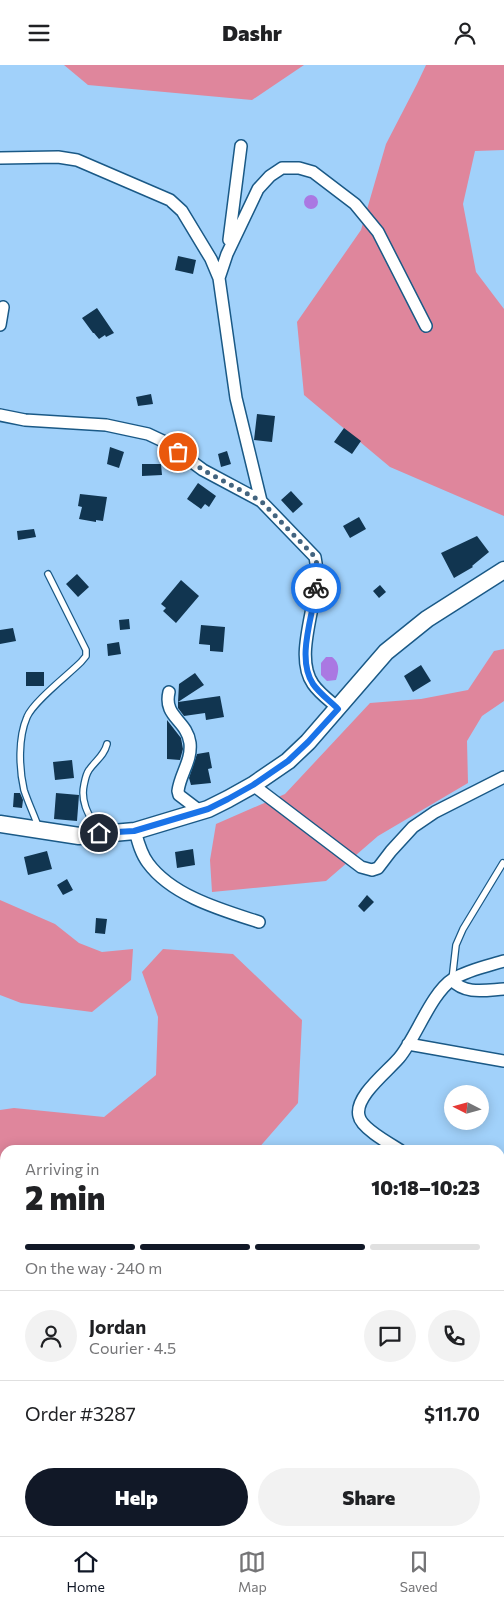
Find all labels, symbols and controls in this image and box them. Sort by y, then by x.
icon: menu [25,19,53,47]
text: Dashr [222,19,282,46]
icon: person [451,19,479,47]
pin [157,431,199,473]
icon: bag [164,438,192,466]
courier [291,563,341,613]
icon: bike [302,574,330,602]
pin [78,812,120,854]
icon: home [85,819,113,847]
north arrow [444,1085,489,1130]
map controls [444,1085,489,1130]
text: Arriving in [25,1159,99,1178]
text: 10:18–10:23 [371,1176,480,1199]
text: 2 min [25,1177,105,1217]
text: On the way · 240 m [25,1258,162,1277]
button: person [25,1310,77,1362]
button: chat [364,1310,416,1362]
button: phone [428,1310,480,1362]
text: Jordan [89,1315,146,1338]
text: Courier · 4.5 [89,1338,176,1357]
text: Order #3287 [25,1402,136,1425]
text: $11.70 [424,1402,480,1425]
button: Help [25,1468,248,1526]
button: Share [258,1468,480,1526]
tab: Home [66,1548,105,1595]
tab: Map [238,1548,267,1595]
tab: Saved [400,1548,438,1595]

